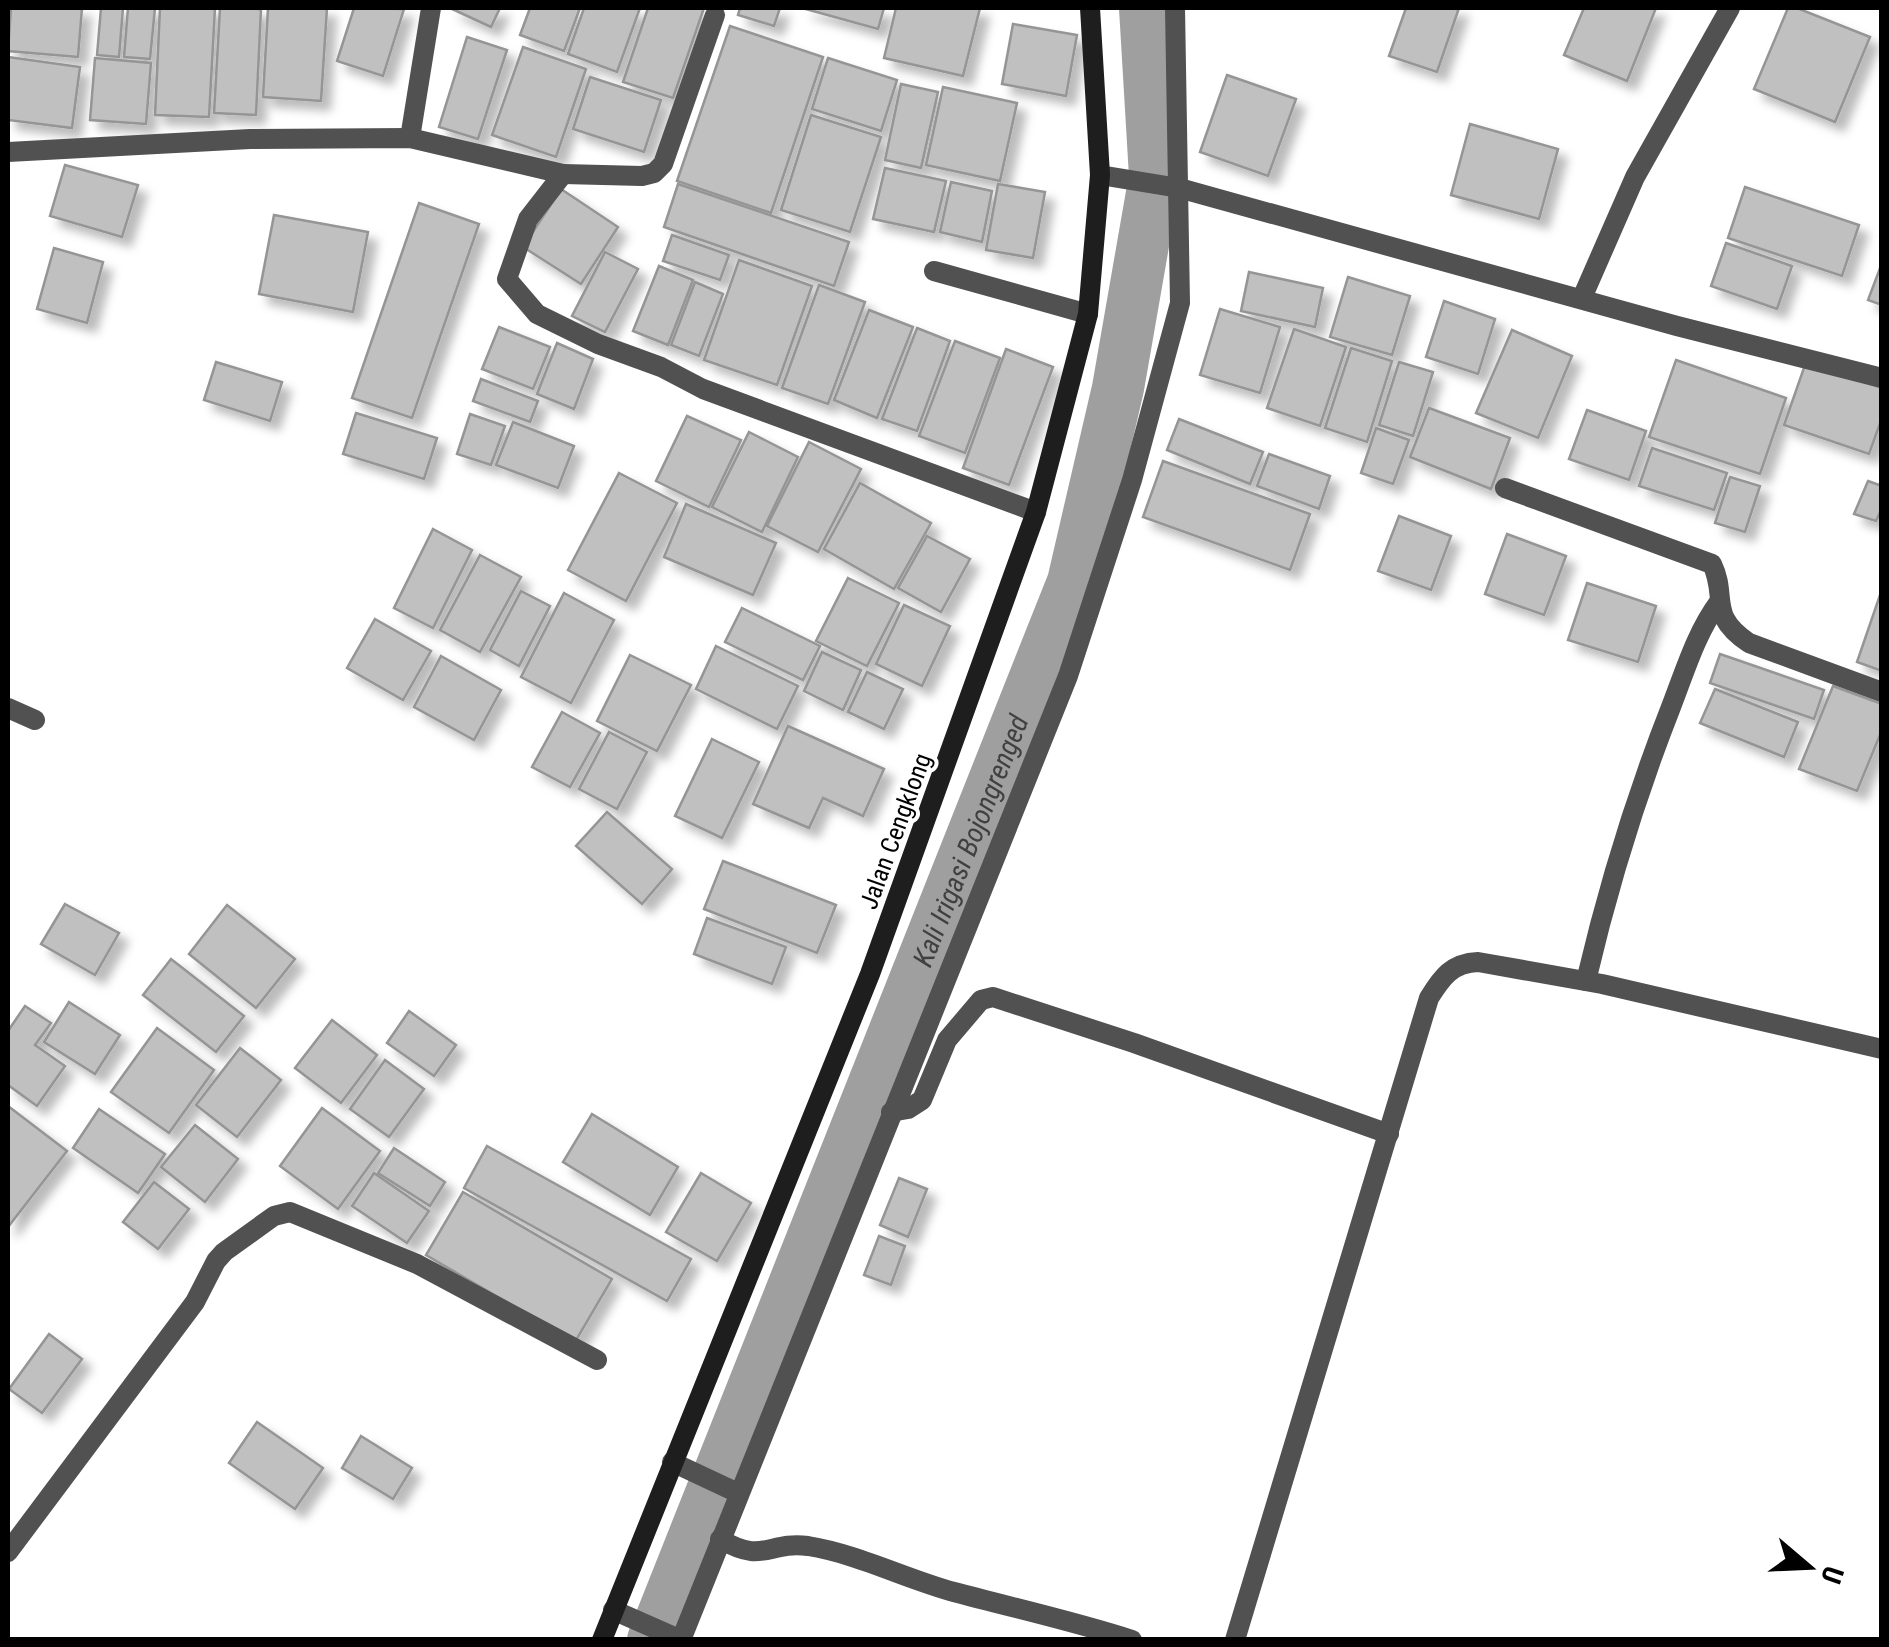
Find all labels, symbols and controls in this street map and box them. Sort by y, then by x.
water label: Kali Irigasi Bojongrenged [906,710,1036,971]
street label: Jalan Cengklong [854,749,937,913]
north arrow [1759,1517,1859,1617]
text: U [1814,1562,1850,1588]

